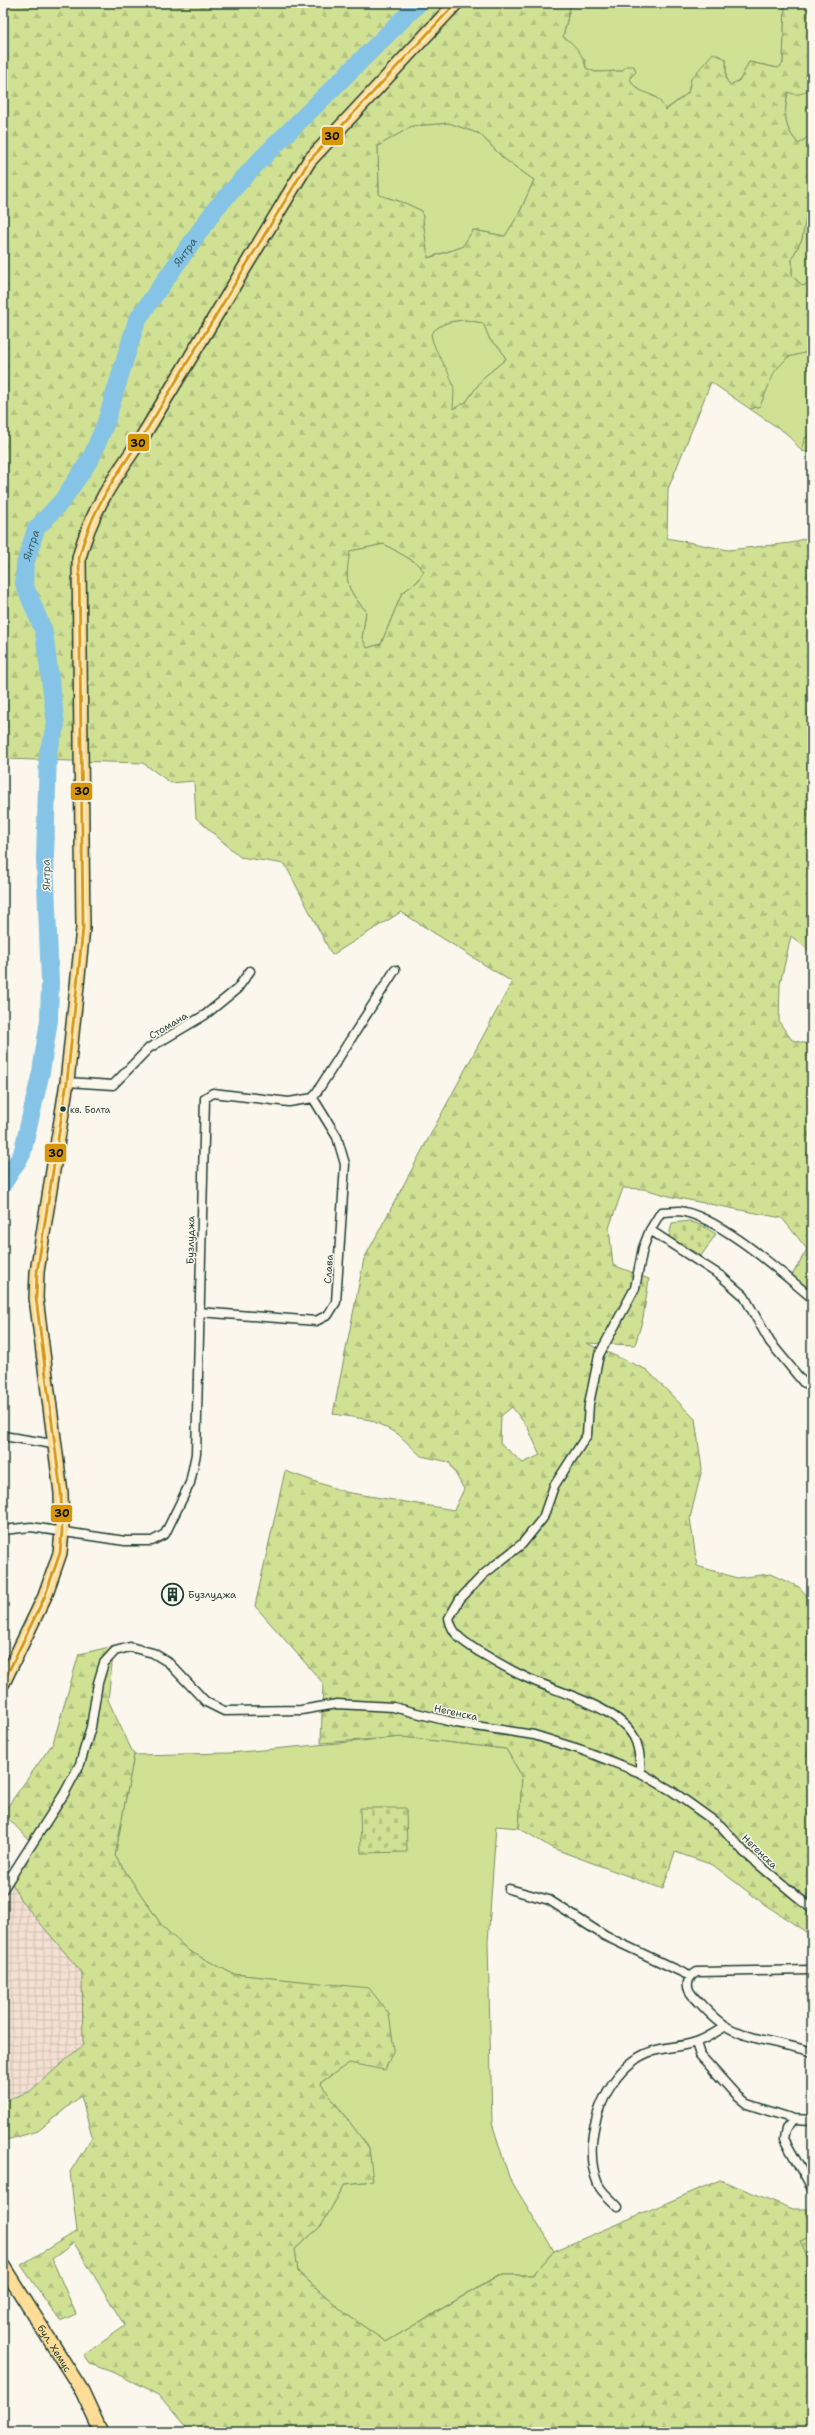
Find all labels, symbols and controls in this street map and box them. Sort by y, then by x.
line badge: 30 [321,126,344,146]
text: 30 [324,129,340,144]
water label: Янтра [169,235,201,270]
line badge: 30 [127,433,150,452]
text: 30 [130,436,146,451]
water label: Янтра [19,528,43,564]
line badge: 30 [70,782,93,801]
text: 30 [74,784,90,799]
water label: Янтра [38,859,55,892]
street label: Стомана [147,1008,191,1042]
marker: кв. Болта [58,1104,68,1114]
place label: кв. Болта [70,1104,111,1116]
line badge: 30 [44,1143,67,1163]
text: 30 [48,1146,64,1161]
street label: Бузлуджа [184,1215,197,1264]
street label: Слава [321,1253,336,1284]
line badge: 30 [50,1504,73,1523]
text: 30 [54,1506,70,1521]
building icon: Бузлуджа [159,1581,185,1607]
place label: Бузлуджа [188,1588,237,1601]
street label: Негенска [433,1702,480,1724]
street label: Негенска [739,1831,781,1872]
street label: бул. Хемус [35,2322,74,2374]

